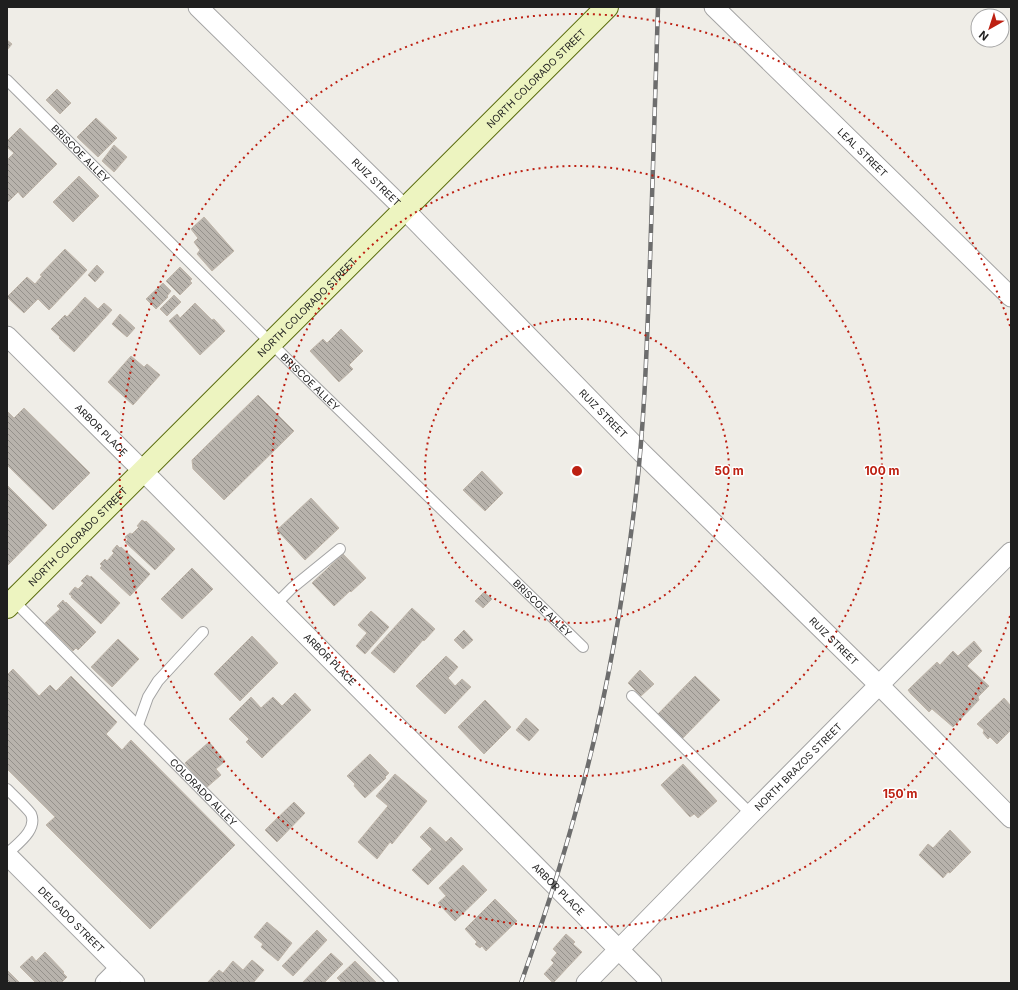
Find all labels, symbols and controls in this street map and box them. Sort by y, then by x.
north arrow [970,8,1010,48]
street label: NORTH COLORADO STREET [484,26,588,130]
text: N [976,28,991,44]
street label: BRISCOE ALLEY [49,122,112,185]
street label: LEAL STREET [835,125,890,179]
street label: RUIZ STREET [350,156,403,209]
street label: NORTH COLORADO STREET [255,255,359,359]
street label: BRISCOE ALLEY [279,351,342,413]
street label: RUIZ STREET [577,386,630,440]
street label: ARBOR PLACE [73,401,130,458]
text: 50 m [714,463,744,478]
text: 100 m [864,463,900,478]
centre of rings [570,464,584,478]
street label: NORTH COLORADO STREET [26,484,130,588]
street label: BRISCOE ALLEY [511,577,575,639]
street label: RUIZ STREET [807,614,861,667]
street label: ARBOR PLACE [302,631,359,688]
street label: NORTH BRAZOS STREET [752,720,844,813]
street label: COLORADO ALLEY [167,756,240,828]
text: 150 m [883,786,917,801]
street label: ARBOR PLACE [530,860,587,918]
street label: DELGADO STREET [36,884,107,955]

